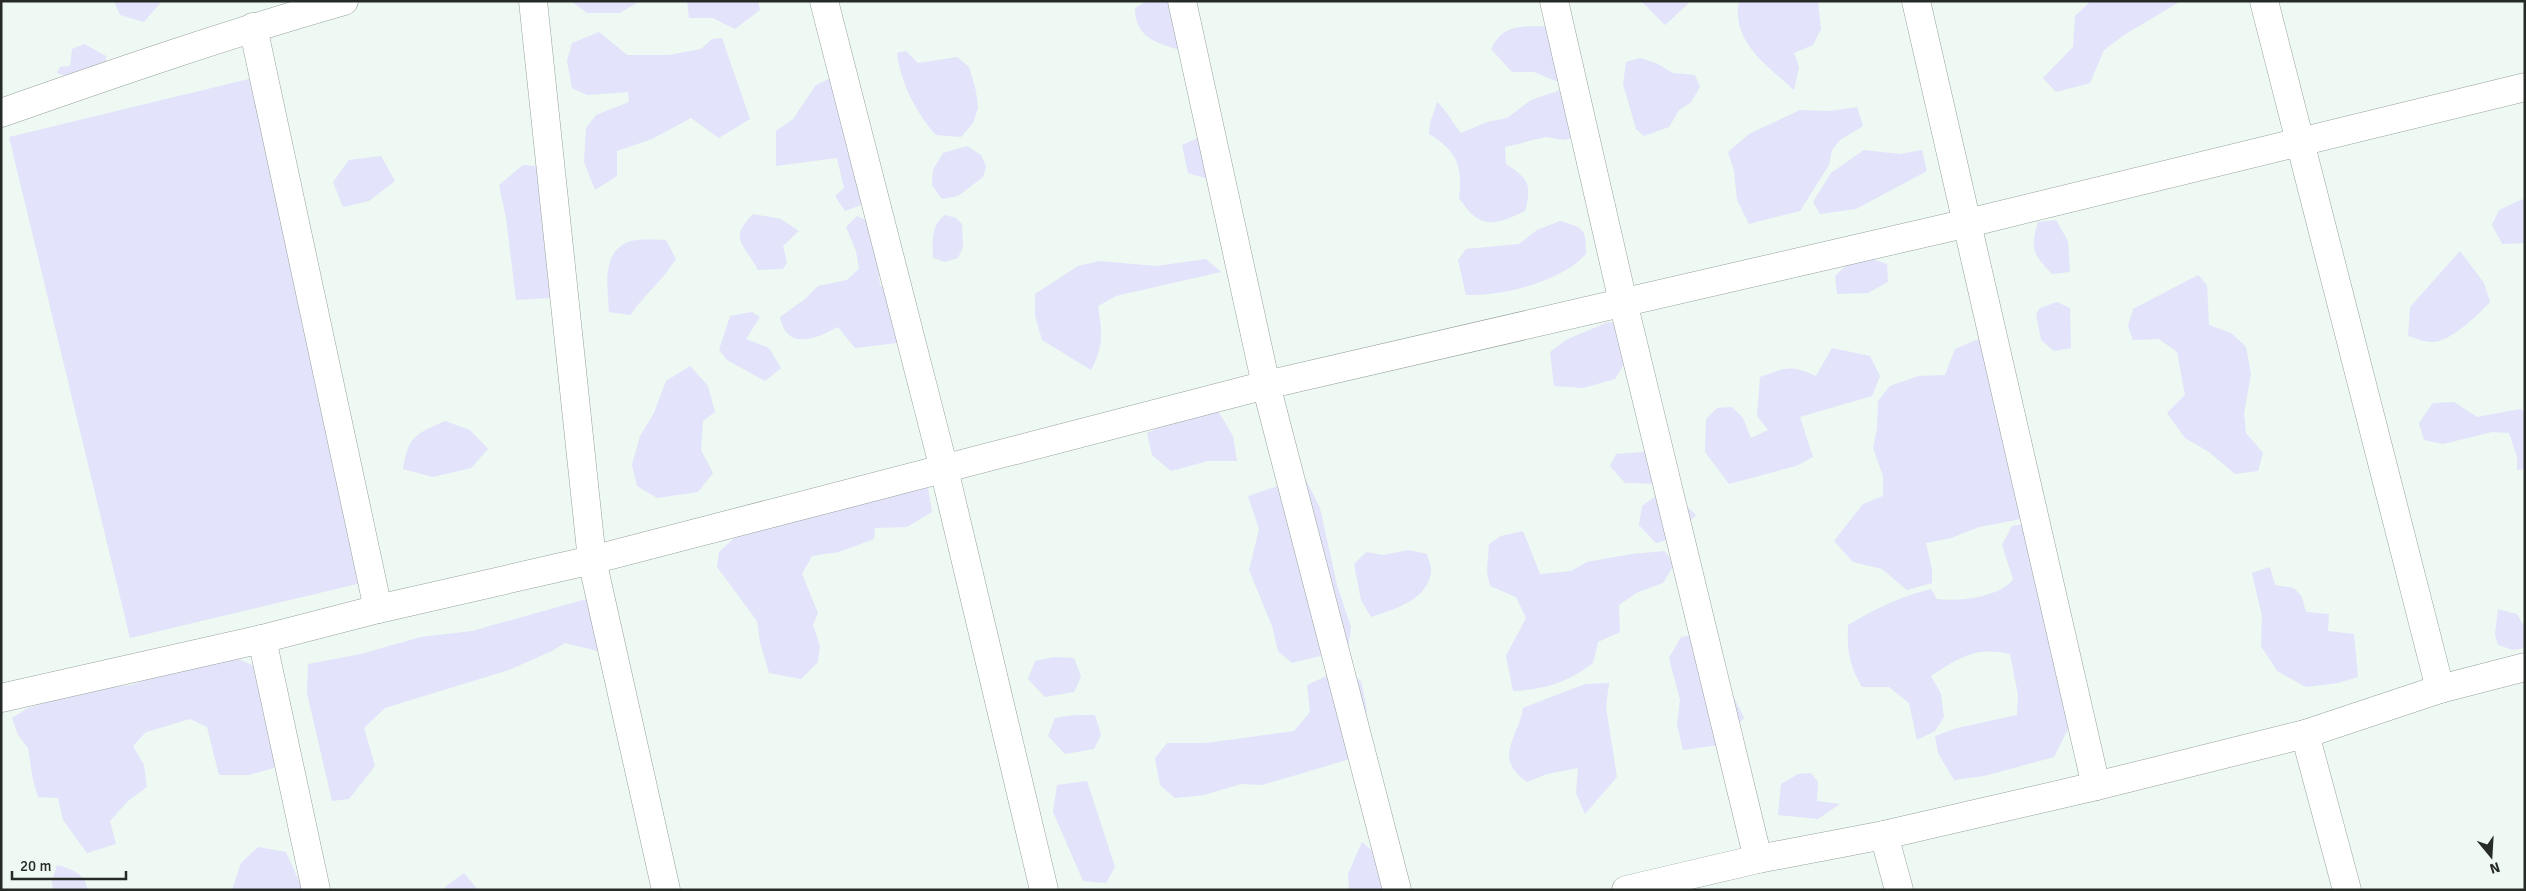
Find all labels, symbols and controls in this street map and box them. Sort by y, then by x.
north arrow [2466,831,2516,881]
scale bar [12,848,126,880]
text: 20 m [20,857,51,875]
text: N [2488,858,2502,877]

